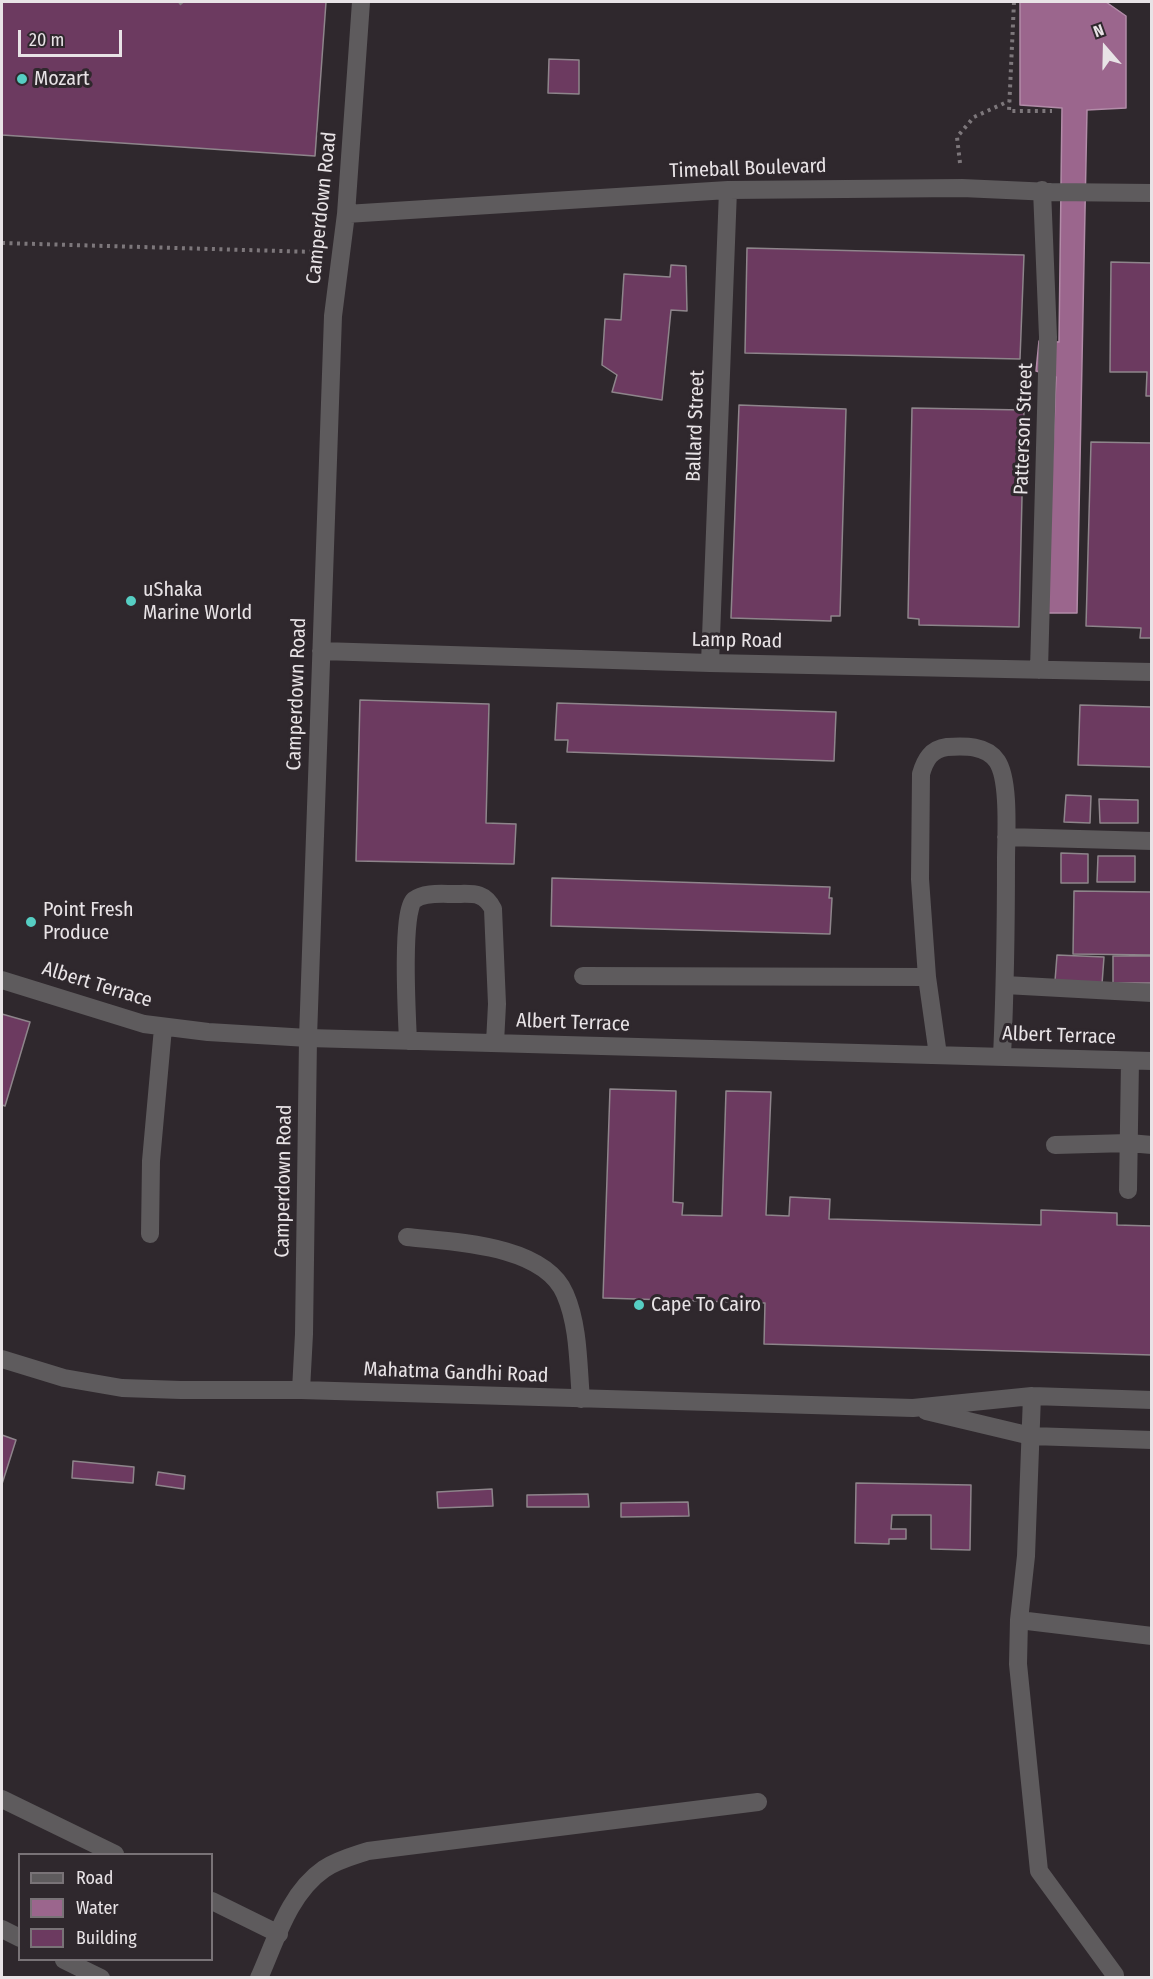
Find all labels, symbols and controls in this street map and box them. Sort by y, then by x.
scale bar [21,18,124,56]
north arrow [1075,18,1135,78]
text: N [1091,20,1106,41]
text: 20 m [29,29,64,51]
place label: Mozart [34,67,90,91]
marker: Mozart [15,72,29,86]
street label: Camperdown Road [302,131,342,285]
street label: Timeball Boulevard [669,154,827,184]
street label: Patterson Street [1010,363,1038,495]
street label: Ballard Street [682,370,710,482]
place label: uShaka Marine World [143,578,252,625]
marker: uShaka Marine World [124,594,138,608]
street label: Camperdown Road [282,617,312,771]
street label: Lamp Road [691,628,783,654]
place label: Point Fresh Produce [43,898,134,945]
marker: Point Fresh Produce [24,915,38,929]
street label: Albert Terrace [39,957,155,1013]
street label: Albert Terrace [516,1009,630,1037]
street label: Albert Terrace [1002,1022,1116,1050]
street label: Camperdown Road [271,1104,297,1258]
place label: Cape To Cairo [651,1293,761,1317]
marker: Cape To Cairo [632,1298,646,1312]
street label: Mahatma Gandhi Road [363,1358,549,1388]
legend [18,1853,213,1961]
text: Road [76,1867,113,1889]
text: Water [76,1897,119,1919]
text: Building [76,1927,137,1949]

